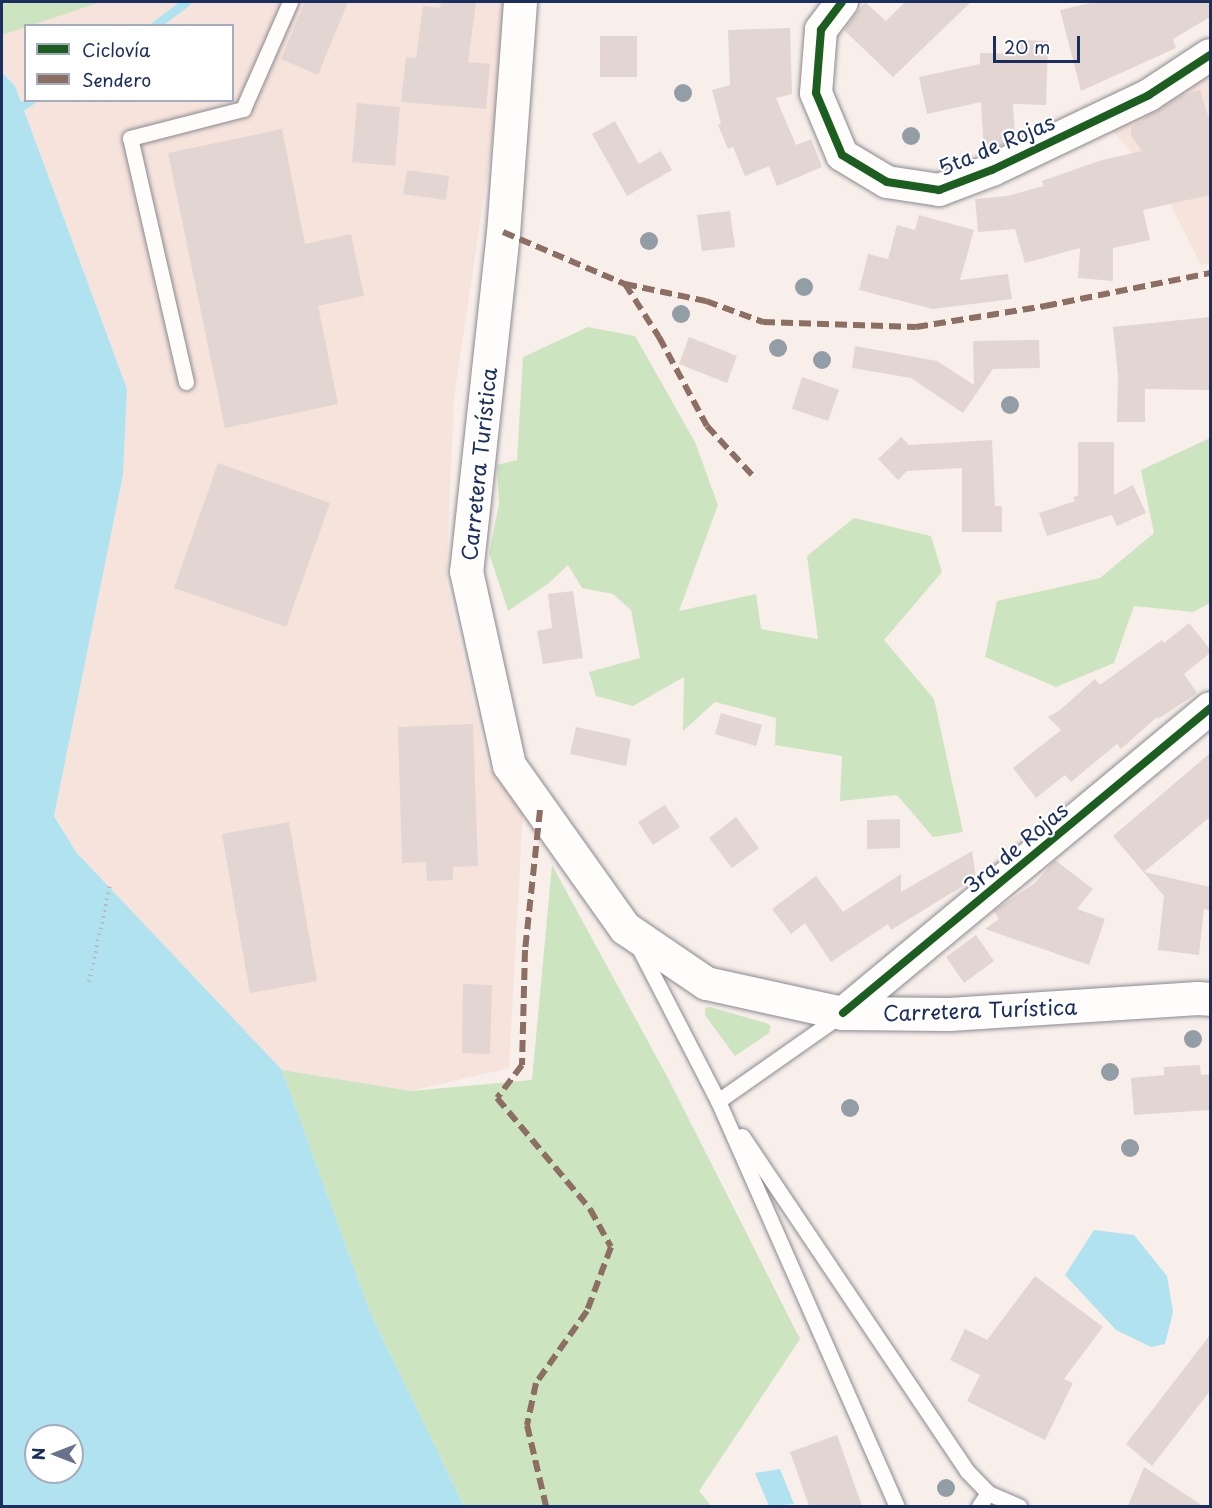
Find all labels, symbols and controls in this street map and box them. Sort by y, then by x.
legend [24,24,234,102]
scale bar [996,24,1083,62]
text: 20 m [1004,33,1050,60]
text: Ciclovía [82,36,150,63]
text: Sendero [82,66,151,93]
street label: 5ta de Rojas [933,108,1059,180]
street label: Carretera Turística [455,366,501,562]
street label: 3ra de Rojas [958,797,1072,897]
street label: Carretera Turística [883,993,1077,1025]
north arrow [24,1424,84,1484]
text: N [26,1448,50,1460]

